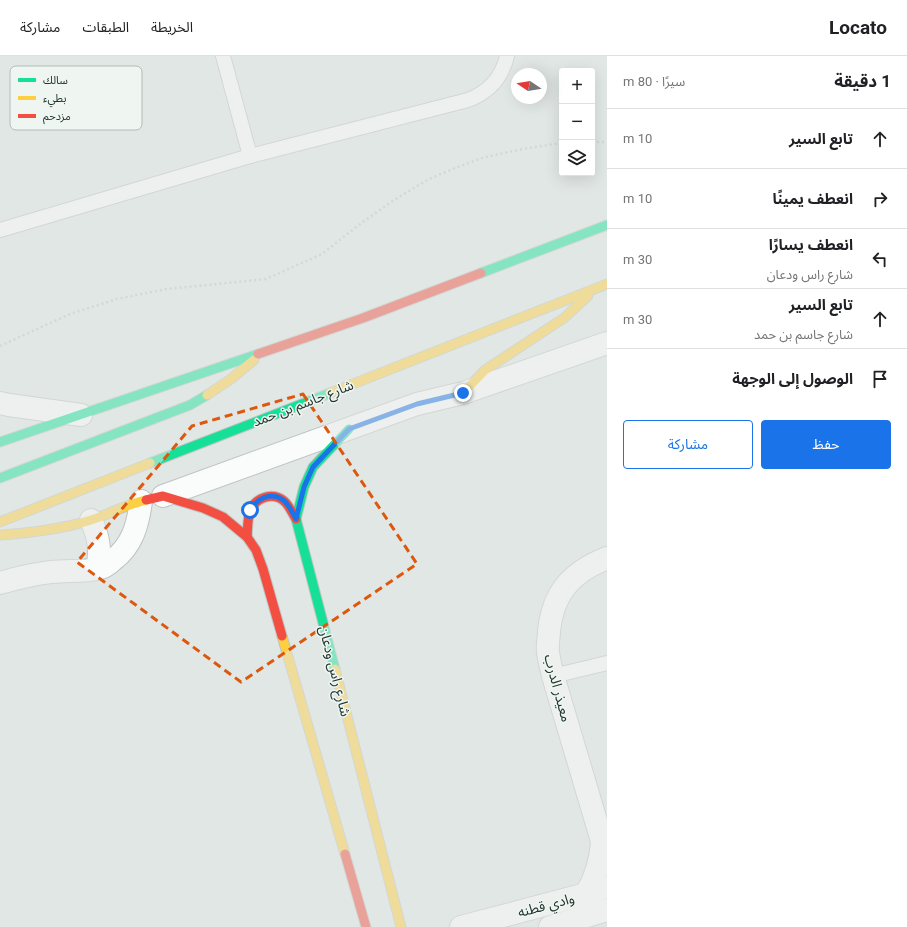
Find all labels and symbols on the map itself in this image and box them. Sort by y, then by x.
legend [10,66,142,130]
north arrow [511,68,547,104]
text: سالك [43,74,68,87]
text: بطيء [43,92,66,108]
text: مزدحم [43,110,71,125]
street label: شارع جاسم بن حمد [250,376,357,432]
route end [454,384,472,402]
route start [241,501,259,519]
street label: شارع راس ودعان [313,624,354,719]
street label: معيذر الدرب [540,652,575,724]
street label: وادي قطنه [516,890,577,923]

